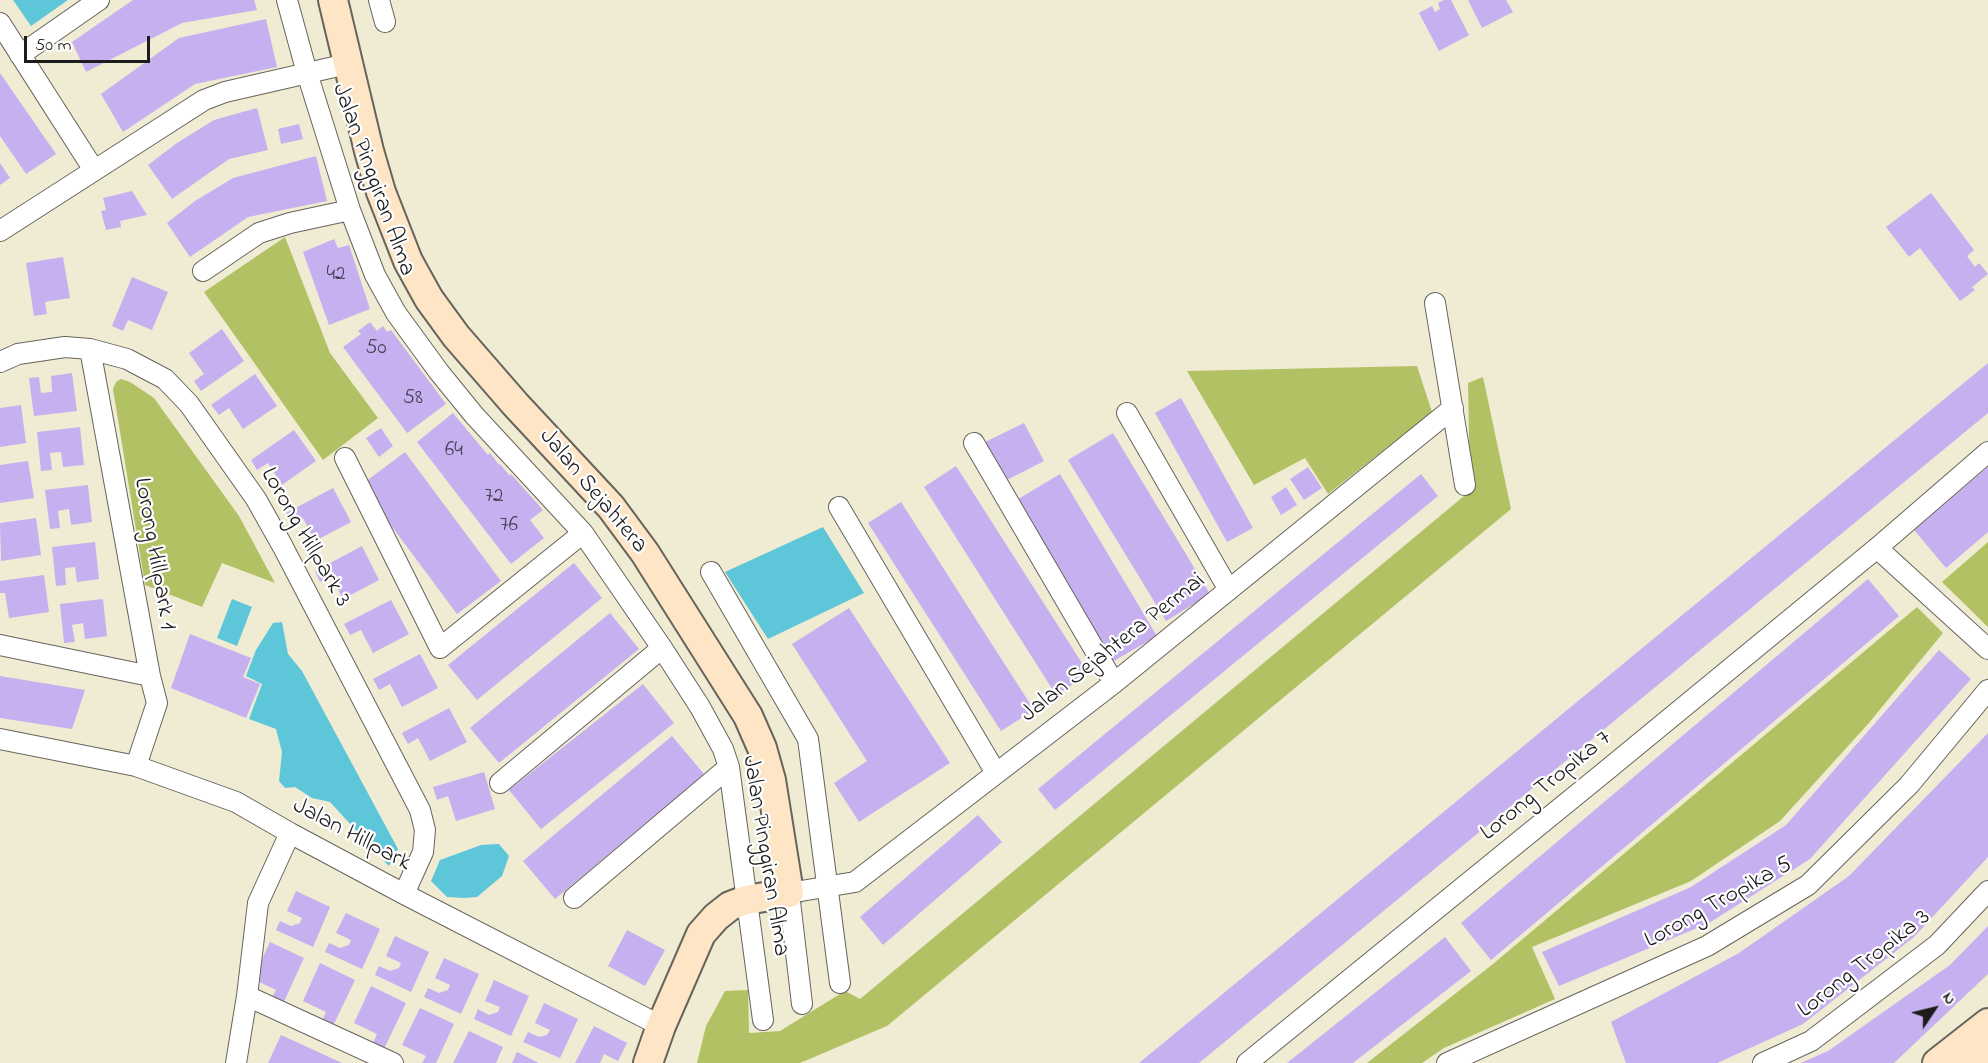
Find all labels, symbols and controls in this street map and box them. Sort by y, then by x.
scale bar [27,24,153,62]
text: 50 m [35,33,72,59]
street label: Jalan Pinggiran Alma [324,80,420,280]
house number: 42 [326,263,346,289]
house number: 50 [365,337,387,363]
house number: 58 [403,387,423,413]
street label: Jalan Sejahtera [531,424,653,560]
house number: 64 [445,439,463,465]
street label: Lorong Hillpark 3 [252,463,356,613]
street label: Lorong Hillpark 1 [125,476,181,632]
house number: 72 [484,485,504,511]
house number: 76 [500,514,518,540]
street label: Jalan Sejahtera Permai [1016,568,1212,730]
street label: Lorong Tropika 7 [1476,725,1618,849]
street label: Jalan Pinggiran Alma [734,754,794,958]
street label: Jalan Hillpark [287,793,415,879]
street label: Lorong Tropika 5 [1640,852,1798,956]
street label: Lorong Tropika 3 [1793,904,1937,1026]
north arrow [1904,979,1964,1039]
text: N [1936,987,1962,1010]

